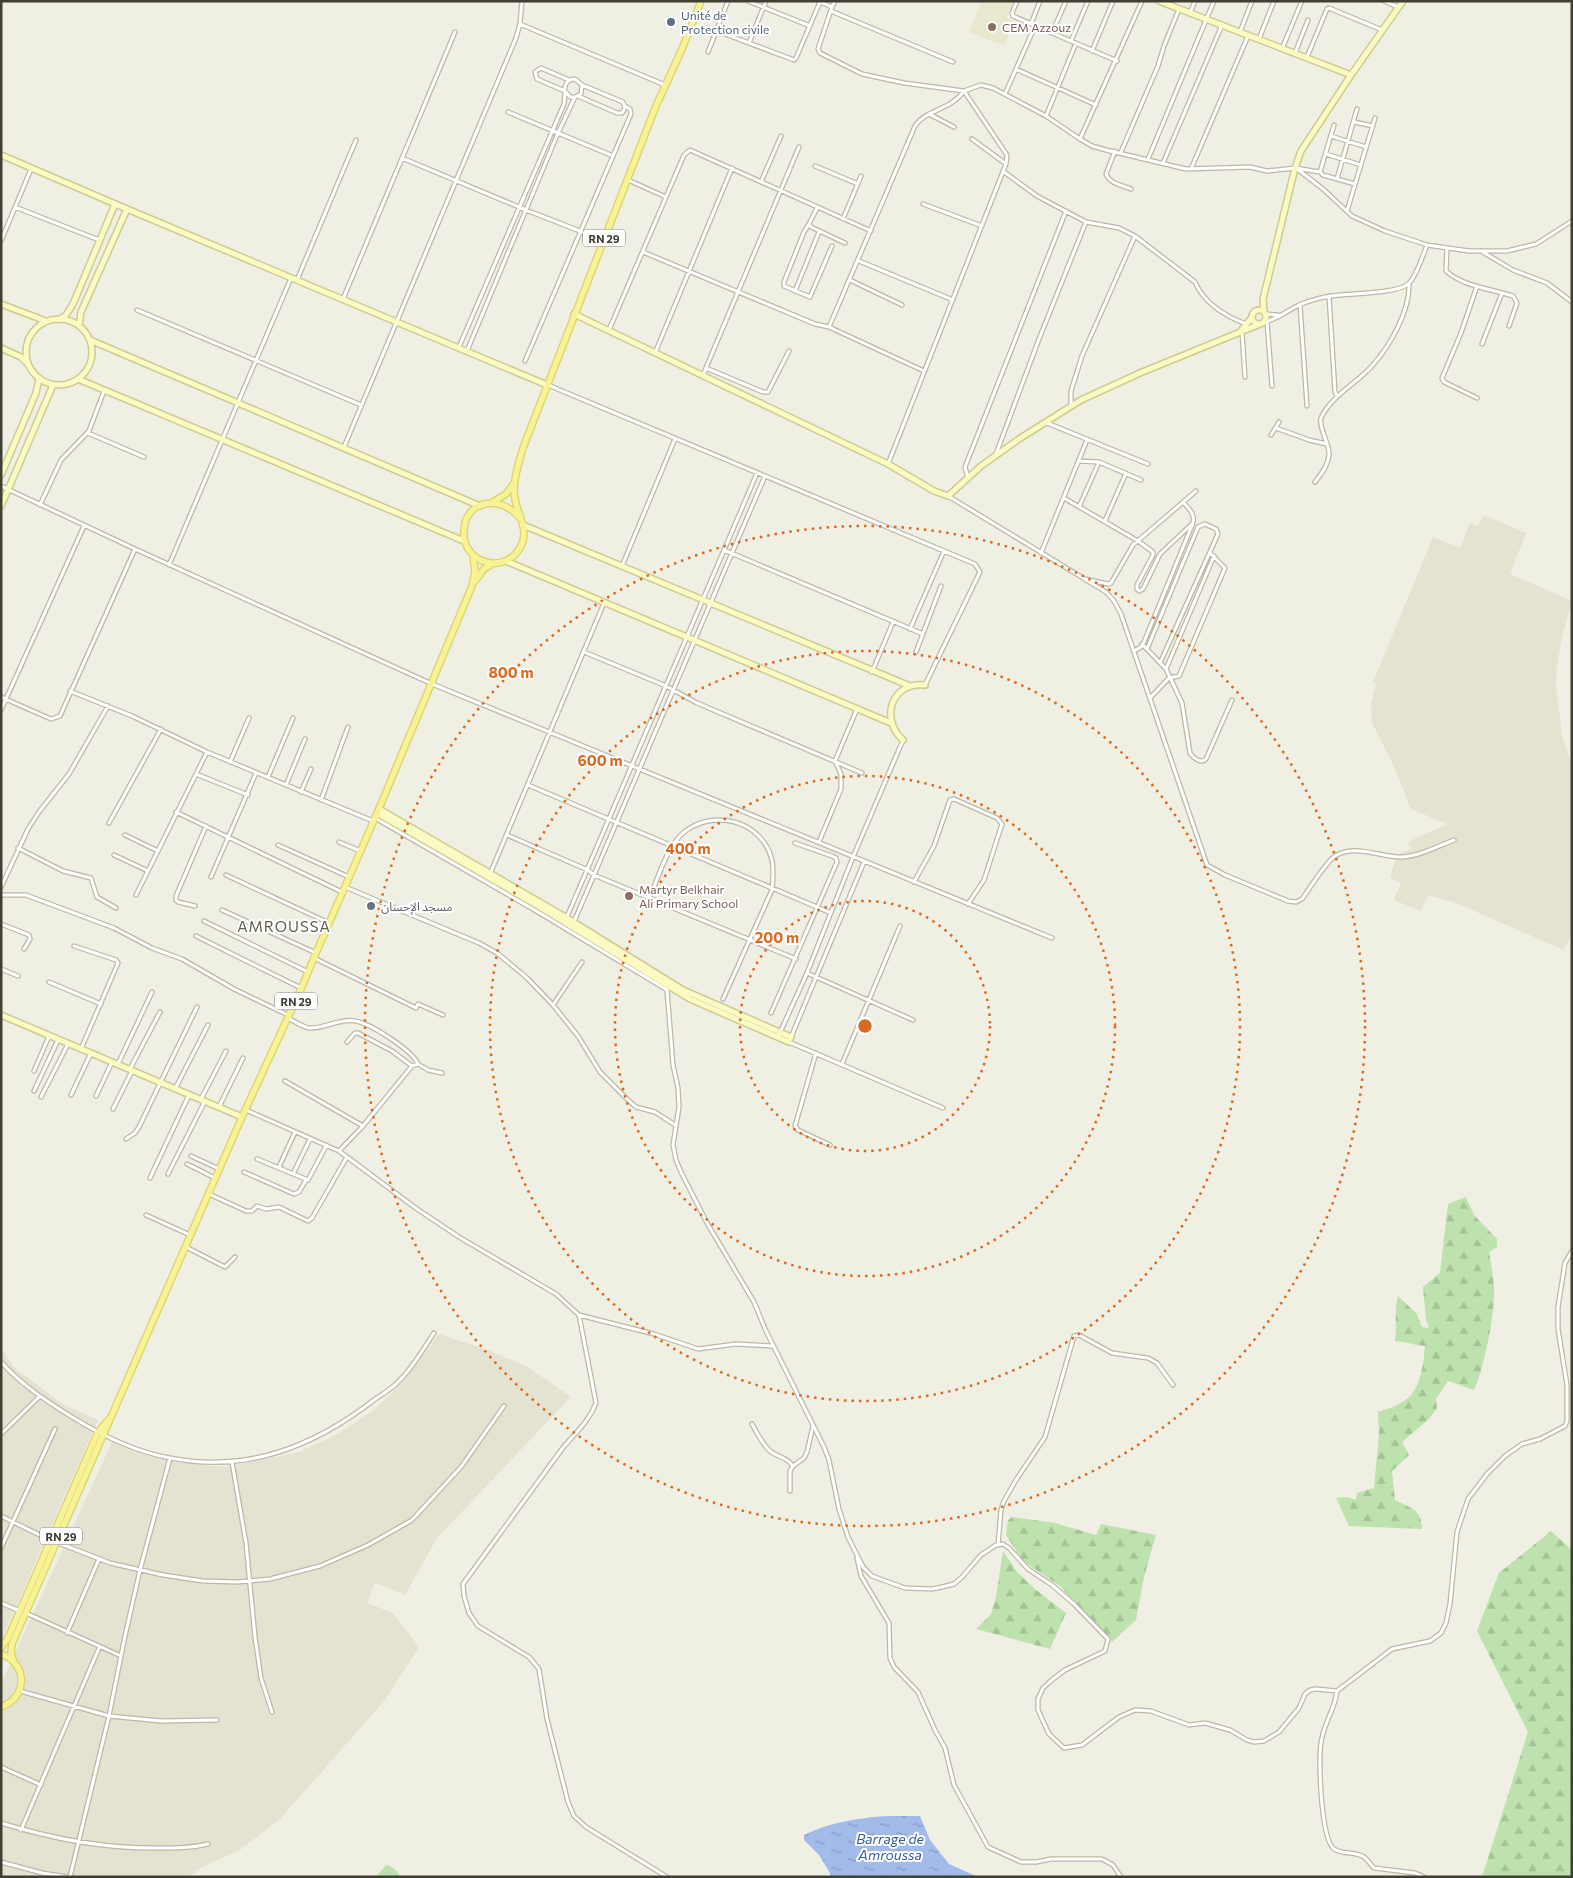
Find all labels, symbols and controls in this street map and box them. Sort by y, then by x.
place label: Unité de Protection civile [681,8,769,36]
marker: Unité de Protection civile [665,16,677,28]
place label: CEM Azzouz [1002,20,1071,34]
marker: CEM Azzouz [986,21,998,33]
road number: RN 29 [583,230,625,247]
text: 800 m [488,663,534,681]
text: 600 m [577,751,623,769]
text: 400 m [665,839,711,857]
place label: Martyr Belkhair Ali Primary School [639,882,738,910]
marker: Martyr Belkhair Ali Primary School [623,890,635,902]
place label: مسجد الإحسان [381,899,453,915]
marker: مسجد الإحسان [365,900,377,912]
district label: AMROUSSA [237,917,331,935]
text: 200 m [755,928,799,946]
road number: RN 29 [275,992,317,1009]
centre of rings [856,1017,874,1035]
road number: RN 29 [40,1528,82,1544]
water label: Barrage de Amroussa [856,1830,924,1863]

